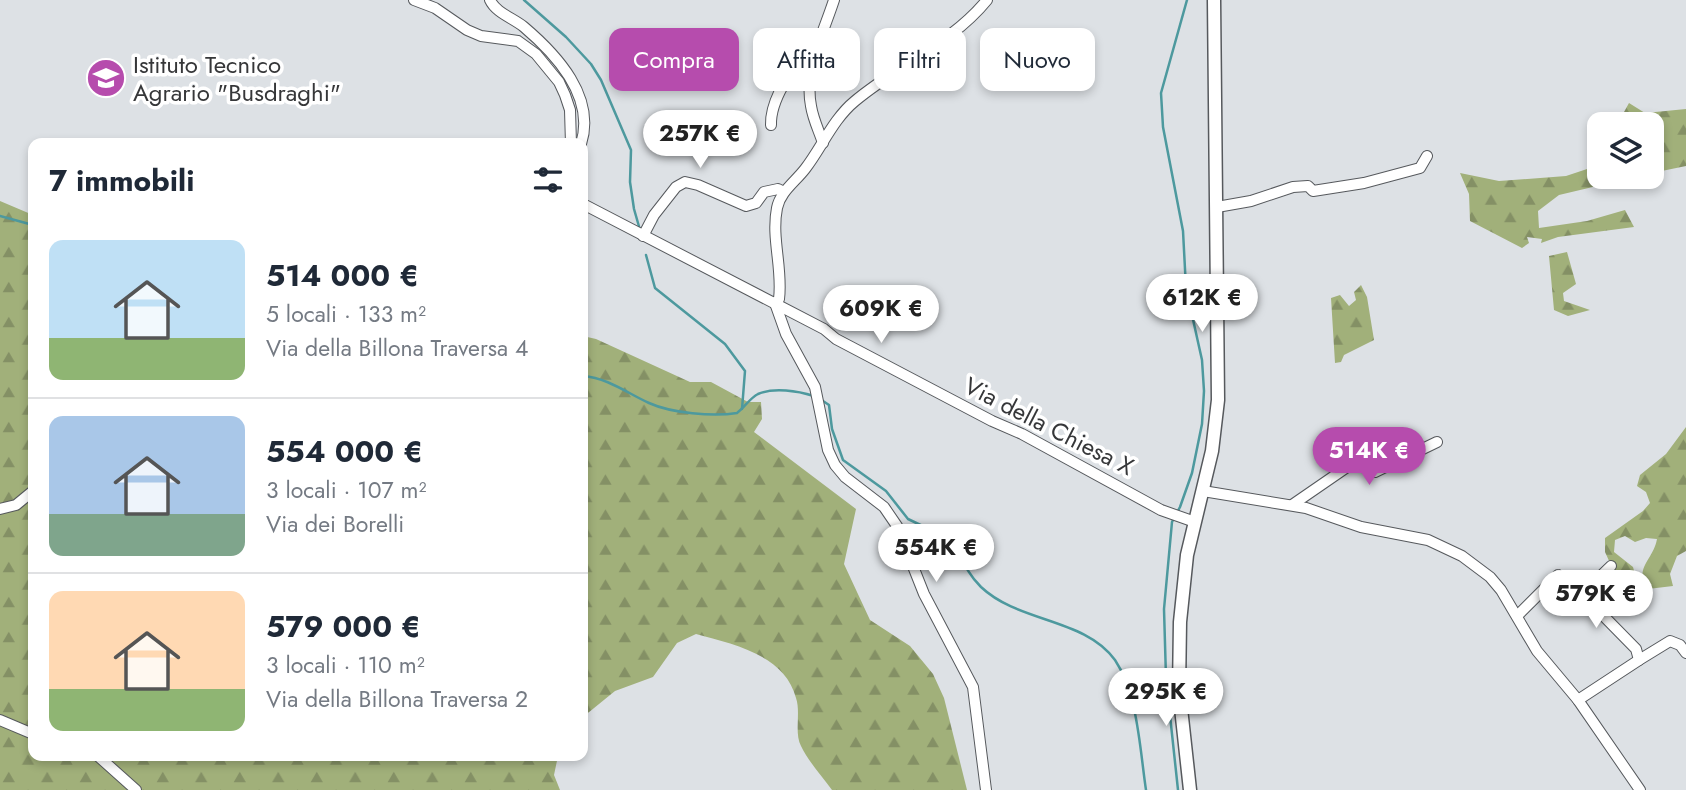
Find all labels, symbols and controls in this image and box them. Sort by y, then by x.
chip: Compra [609,28,739,91]
chip: Affitta [753,28,860,91]
chip: Filtri [874,28,966,91]
chip: Nuovo [980,28,1095,91]
place label: Istituto Tecnico Agrario "Busdraghi" [133,47,341,110]
school or university icon: Istituto Tecnico Agrario "Busdraghi" [85,57,127,99]
pin: 257K € [643,110,757,170]
map controls [1587,112,1664,189]
button: layers [1587,112,1664,189]
text: 257K € [659,116,741,150]
text: 7 immobili [49,159,194,202]
icon: filters [529,161,567,199]
text: 514 000 € [266,254,419,297]
icon: home [105,268,189,352]
pin: 612K € [1145,274,1259,334]
text: 612K € [1162,280,1242,314]
pin: 609K € [824,286,938,345]
text: 609K € [839,291,923,325]
text: 5 locali · 133 m² [266,297,426,331]
text: Via della Billona Traversa 4 [266,331,528,365]
street label: Via della Chiesa X [958,368,1140,484]
pin: 514K € [1312,428,1426,487]
text: 554 000 € [266,430,423,473]
text: 514K € [1329,433,1409,467]
icon: home [105,444,189,528]
text: 3 locali · 107 m² [266,473,426,507]
text: Via dei Borelli [266,507,404,541]
pin: 554K € [879,524,993,584]
text: 554K € [894,530,978,564]
pin: 579K € [1539,570,1653,630]
text: 579K € [1555,576,1637,610]
text: 579 000 € [266,605,421,648]
icon: home [105,619,189,703]
text: 3 locali · 110 m² [266,648,425,682]
pin: 295K € [1109,668,1223,728]
text: 295K € [1124,674,1208,708]
text: Via della Billona Traversa 2 [266,682,528,716]

